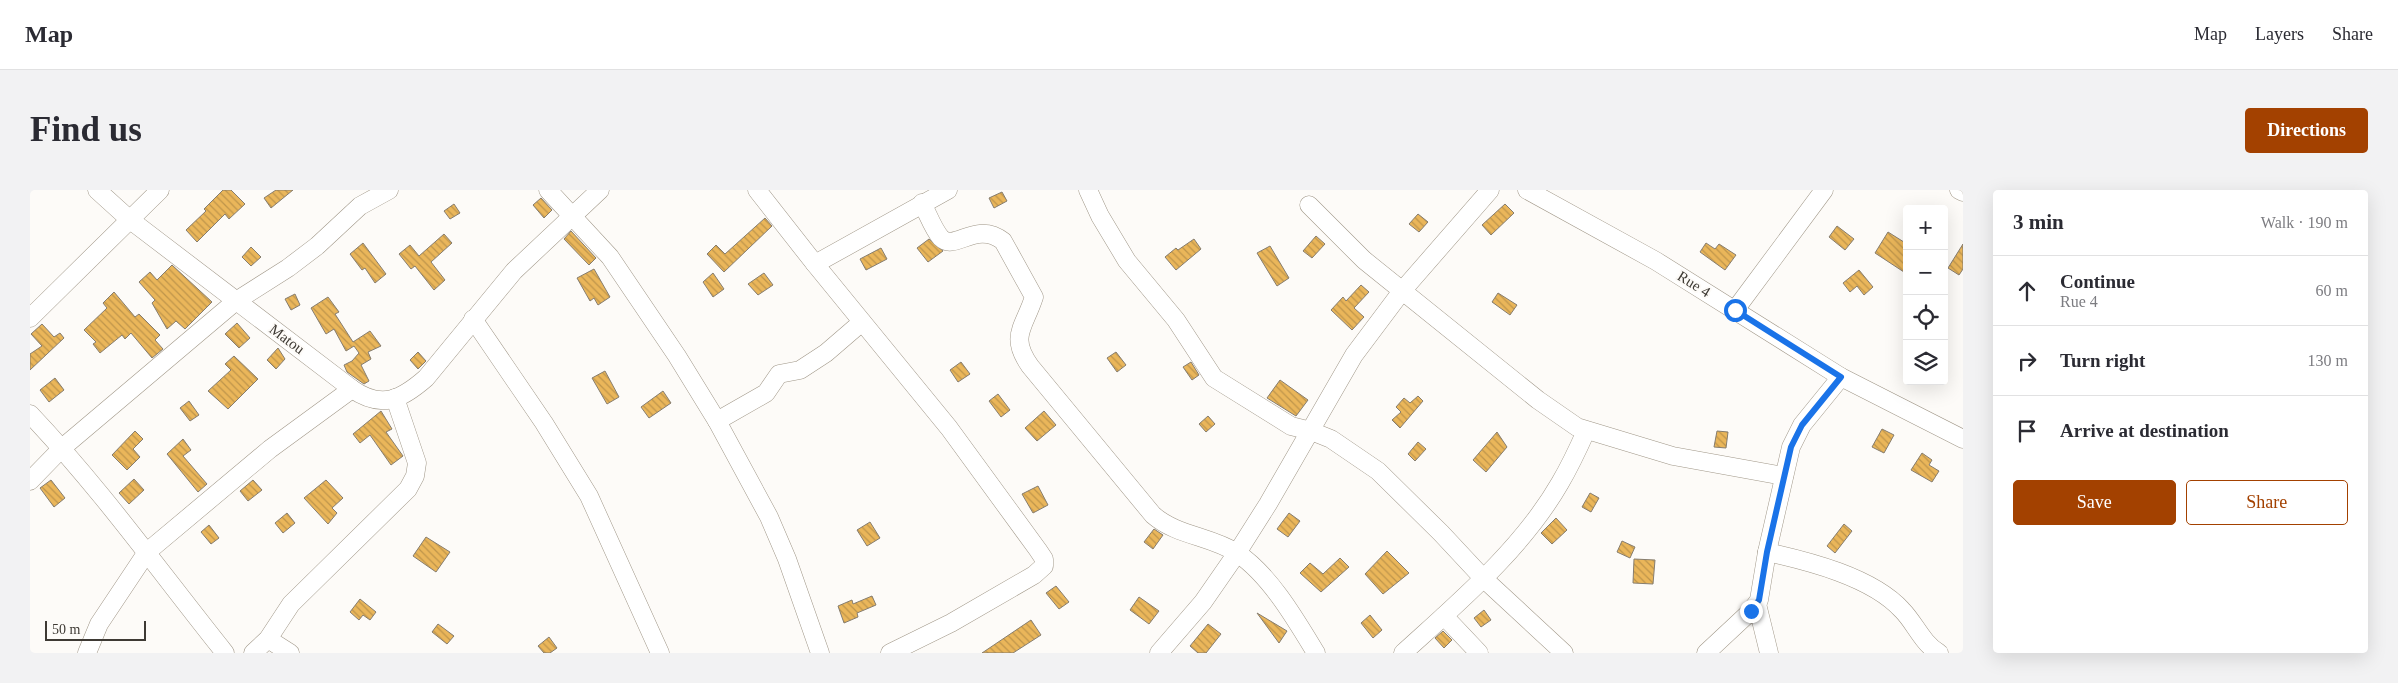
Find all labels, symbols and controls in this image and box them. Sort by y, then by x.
text: Map [25,21,73,47]
text: Map [2194,24,2227,44]
text: Layers [2255,24,2304,44]
text: Share [2332,24,2373,44]
button: Directions [2245,108,2368,153]
text: Find us [30,110,142,149]
map controls [1903,205,1948,385]
button: + [1903,205,1948,250]
text: 3 min [2013,210,2064,234]
text: Walk · 190 m [2261,214,2348,231]
button: − [1903,250,1948,295]
street label: Rue 4 [1675,268,1714,300]
text: Continue [2060,271,2135,292]
icon: ahead [2013,277,2041,305]
text: 60 m [2316,282,2348,299]
text: Rue 4 [2060,293,2098,310]
button: locate [1903,295,1948,340]
route start [1724,299,1747,322]
street label: Matou [267,321,308,357]
button: layers [1903,340,1948,385]
icon: right [2013,347,2041,375]
text: Turn right [2060,350,2145,371]
text: 130 m [2308,352,2348,369]
icon: arrive [2013,417,2041,445]
text: Arrive at destination [2060,420,2229,441]
button: Save [2013,480,2176,525]
button: Share [2186,480,2348,525]
route end [1740,600,1763,623]
scale bar [45,618,146,641]
text: 50 m [52,622,80,637]

